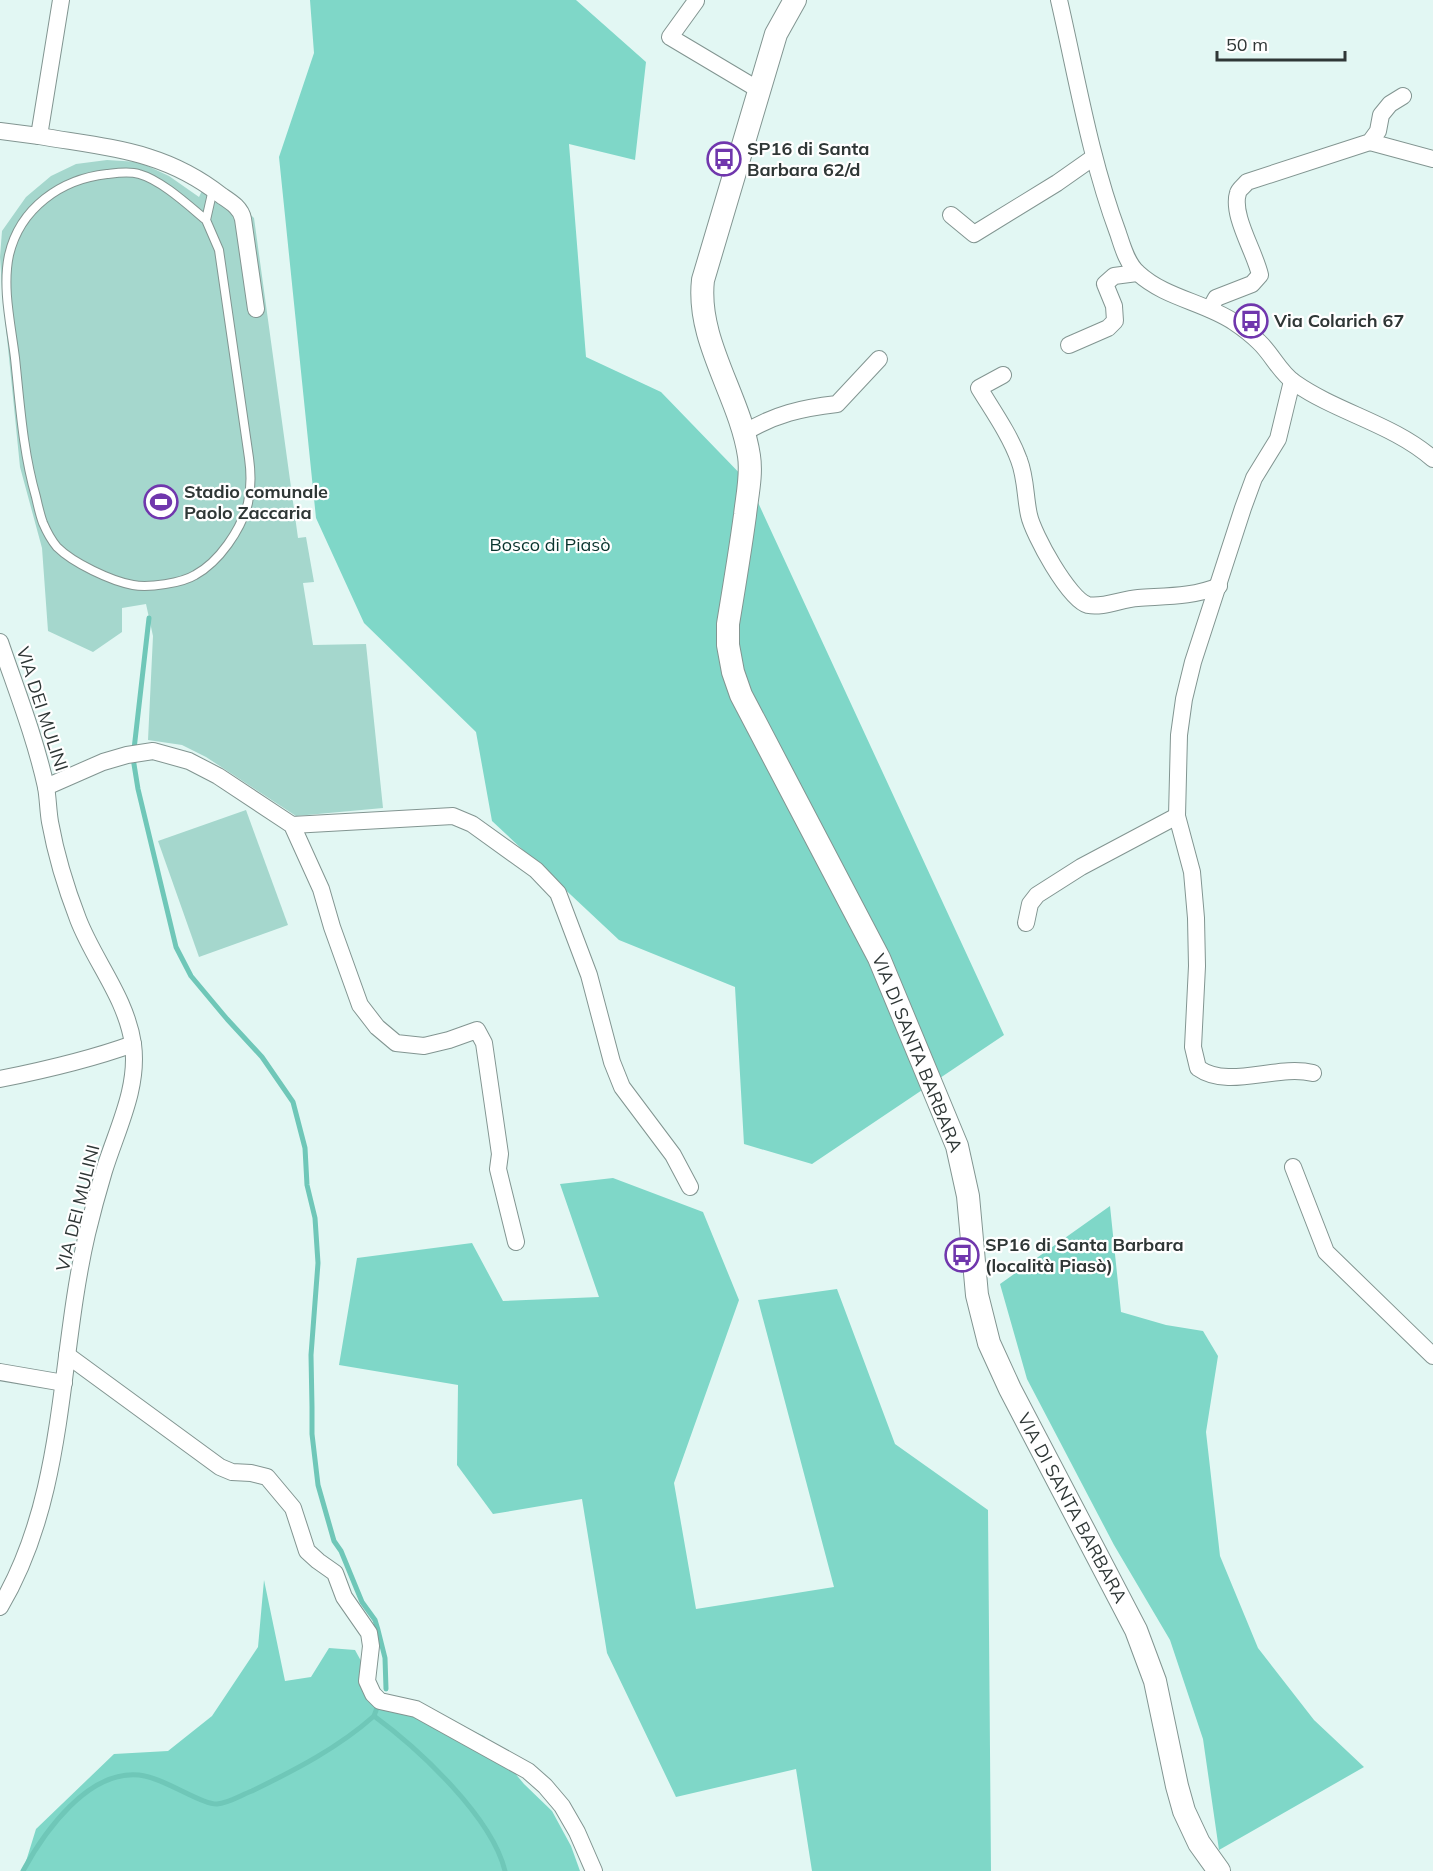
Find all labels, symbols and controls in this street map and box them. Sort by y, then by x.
scale bar [1217,24,1344,62]
text: 50 m [1226,33,1268,56]
place label: SP16 di Santa Barbara 62/d [747,137,870,181]
bus stop icon: SP16 di Santa Barbara 62/d [706,141,742,177]
bus stop icon: Via Colarich 67 [1233,303,1269,339]
place label: Via Colarich 67 [1273,309,1404,332]
place label: Stadio comunale Paolo Zaccaria [184,480,328,524]
sports icon: Stadio comunale Paolo Zaccaria [143,484,179,520]
park label: Bosco di Piasò [490,533,610,556]
street label: VIA DEI MULINI [11,644,73,774]
street label: VIA DI SANTA BARBARA [867,950,968,1155]
street label: VIA DEI MULINI [51,1142,104,1274]
place label: SP16 di Santa Barbara (località Piasò) [985,1233,1184,1277]
bus stop icon: SP16 di Santa Barbara (località Piasò) [944,1237,980,1273]
street label: VIA DI SANTA BARBARA [1013,1409,1132,1607]

